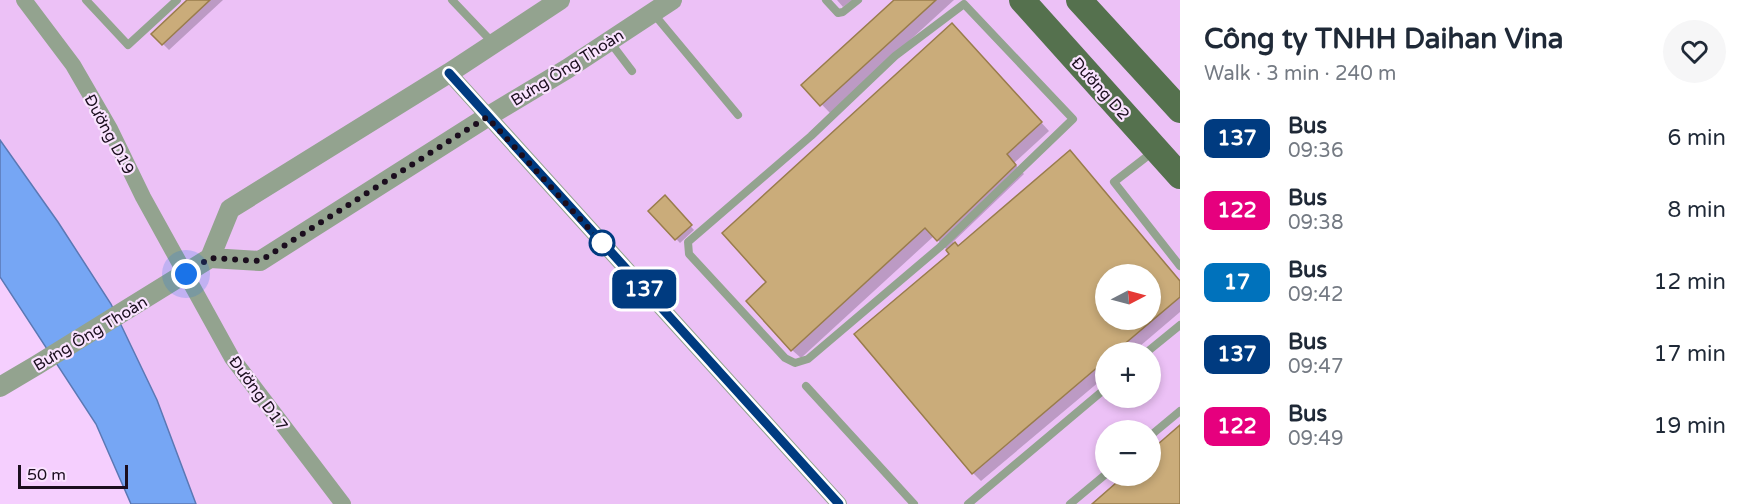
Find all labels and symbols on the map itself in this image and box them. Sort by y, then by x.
street label: Bưng Ông Thoàn [507,25,628,111]
street label: Đường D2 [1067,53,1134,124]
street label: Đường D19 [80,91,139,178]
unlabelled marker [589,230,615,256]
your location [171,259,201,289]
north arrow [1095,264,1161,330]
line badge: 137 [610,270,678,308]
street label: Bưng Ông Thoàn [30,292,151,376]
street label: Đường D17 [224,352,292,435]
scale bar [18,462,128,490]

